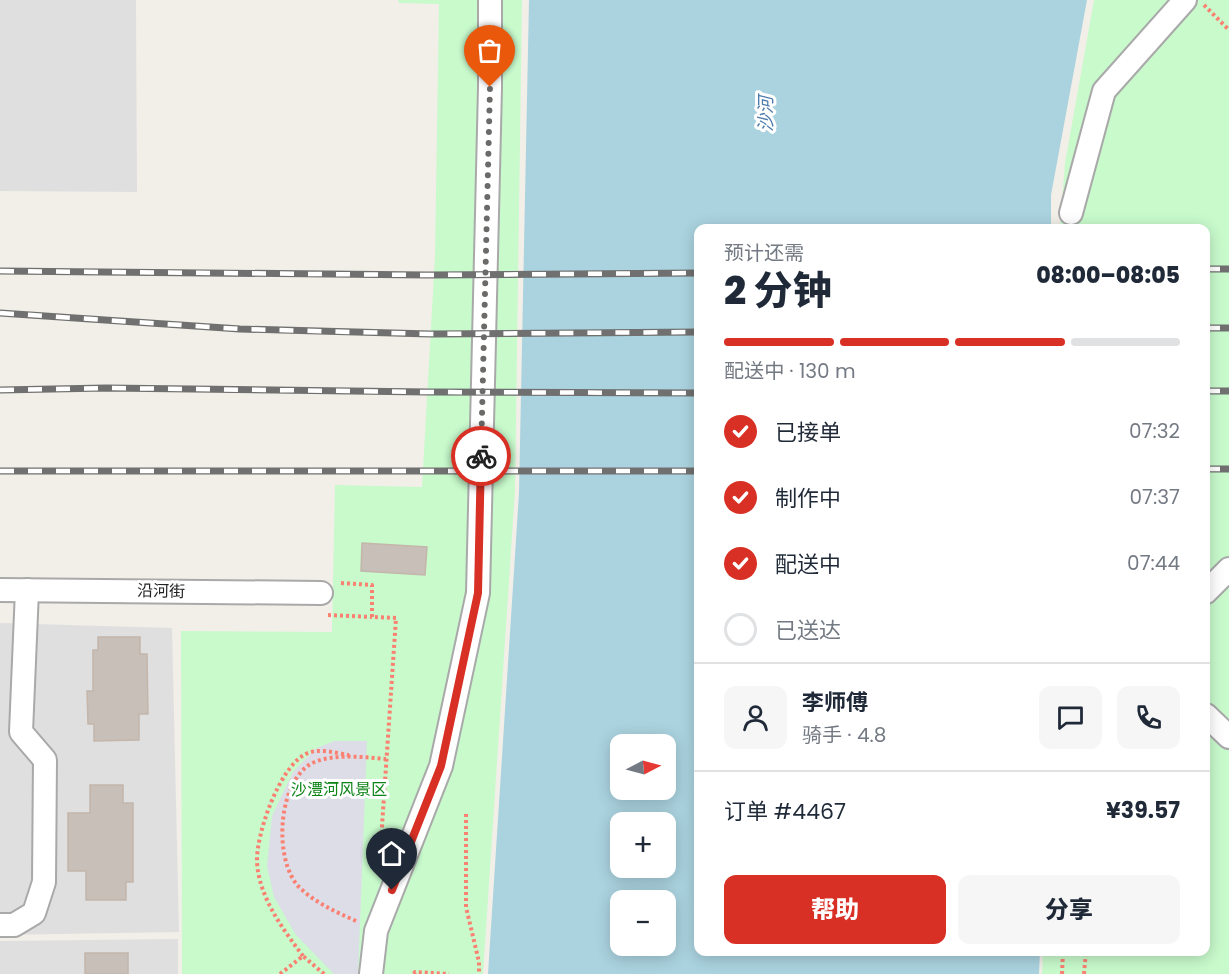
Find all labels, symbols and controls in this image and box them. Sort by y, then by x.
pin [464,25,515,87]
icon: bag [473,34,506,67]
water label: 沙河 [753,93,778,132]
text: 预计还需 [724,239,804,267]
text: 08:00–08:05 [1036,260,1180,291]
text: 2 分钟 [724,263,832,318]
text: 配送中 · 130 m [724,357,856,385]
icon: check [724,415,757,448]
text: 已接单 [775,417,841,448]
text: 07:32 [1129,417,1180,445]
courier [451,426,511,486]
icon: bike [465,440,498,473]
icon: check [724,481,757,514]
text: 制作中 [775,483,841,514]
text: 07:37 [1130,483,1180,511]
icon: check [724,547,757,580]
text: 配送中 [775,549,841,580]
text: 07:44 [1127,549,1180,577]
street label: 沿河街 [137,579,185,603]
text: 已送达 [775,615,841,646]
button: person [724,686,787,749]
button: chat [1039,686,1102,749]
button: phone [1117,686,1180,749]
text: 李师傅 [802,687,868,718]
text: 骑手 · 4.8 [802,721,886,749]
north arrow [610,734,676,800]
map controls [610,734,676,956]
park label: 沙澧河风景区 [291,778,387,801]
text: ¥39.57 [1106,795,1180,826]
text: 订单 #4467 [724,796,846,827]
button: + [610,812,676,878]
pin [366,828,417,890]
icon: home [375,837,408,870]
button: 帮助 [724,875,946,944]
button: 分享 [958,875,1180,944]
button: − [610,890,676,956]

